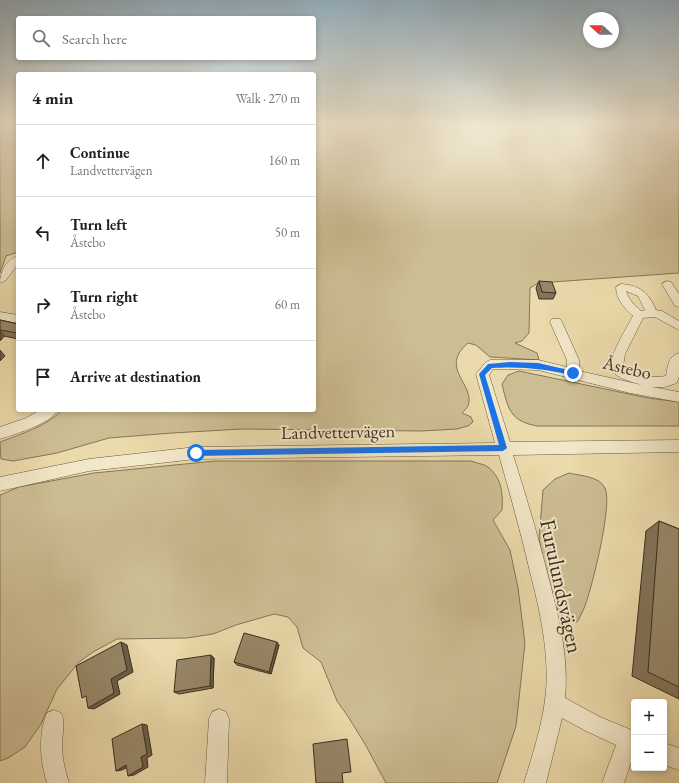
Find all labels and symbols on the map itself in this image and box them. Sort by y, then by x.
north arrow [583,12,619,48]
street label: Åstebo [600,351,654,384]
route end [564,364,582,382]
street label: Landvettervägen [281,419,396,444]
route start [187,444,205,462]
street label: Furulundsvägen [533,516,590,656]

